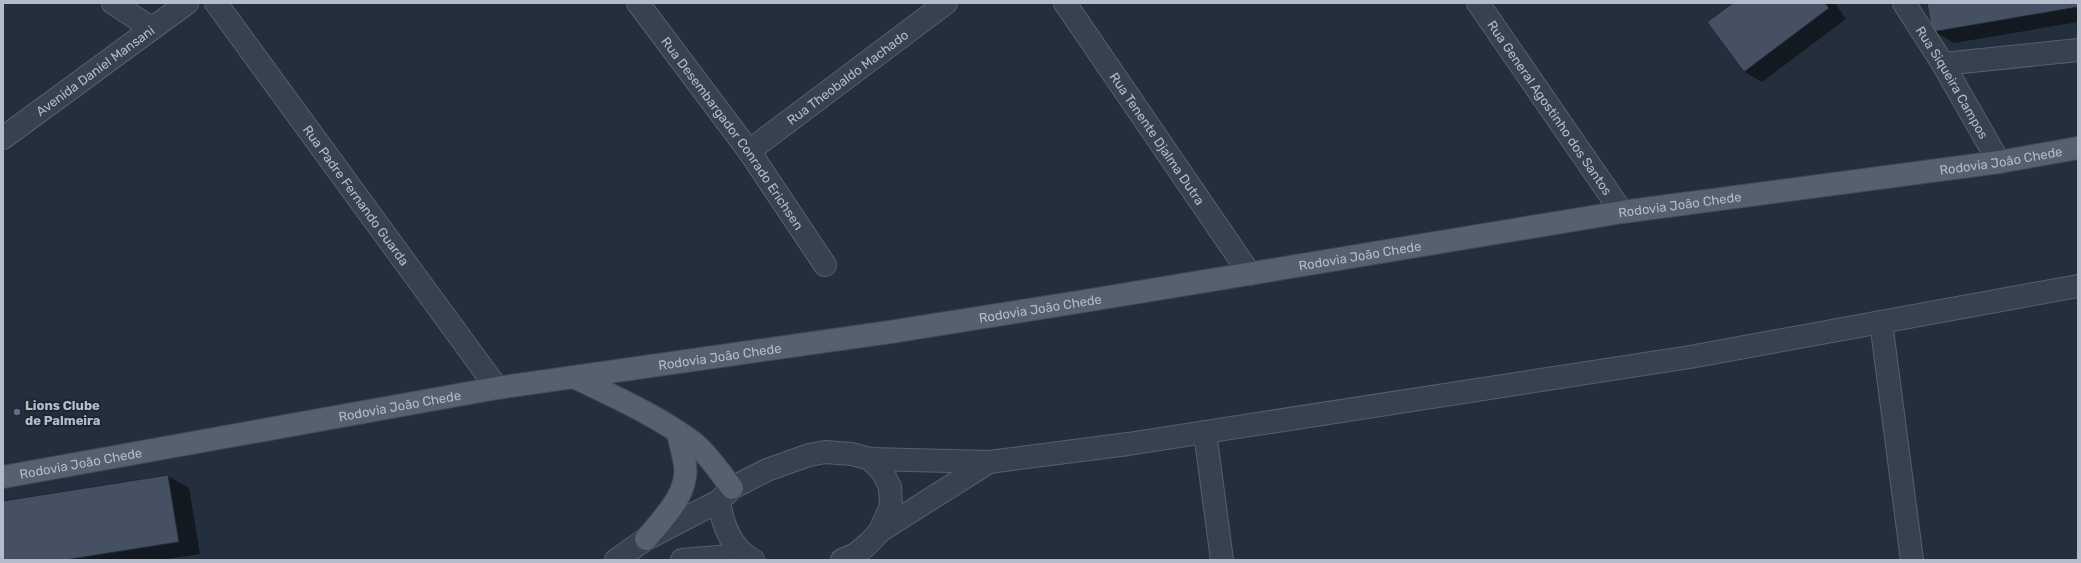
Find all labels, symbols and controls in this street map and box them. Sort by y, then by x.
street label: Rua General Agostinho dos Santos [1484,18,1615,198]
street label: Avenida Daniel Mansani [33,23,157,119]
street label: Rua Siqueira Campos [1913,23,1991,142]
street label: Rua Theobaldo Machado [784,27,911,128]
street label: Rua Desembargador Conrado Erichsen [658,34,806,233]
street label: Rua Tenente Djalma Dutra [1107,70,1208,208]
street label: Rua Padre Fernando Guarda [300,123,412,269]
street label: Rodovia João Chede [1939,144,2063,178]
street label: Rodovia João Chede [1617,189,1742,220]
street label: Rodovia João Chede [1298,238,1422,273]
street label: Rodovia João Chede [978,291,1103,326]
street label: Rodovia João Chede [657,341,782,373]
street label: Rodovia João Chede [337,388,462,424]
place label: Lions Clube de Palmeira [25,398,101,428]
marker: Lions Clube de Palmeira [12,407,22,417]
street label: Rodovia João Chede [18,445,143,482]

